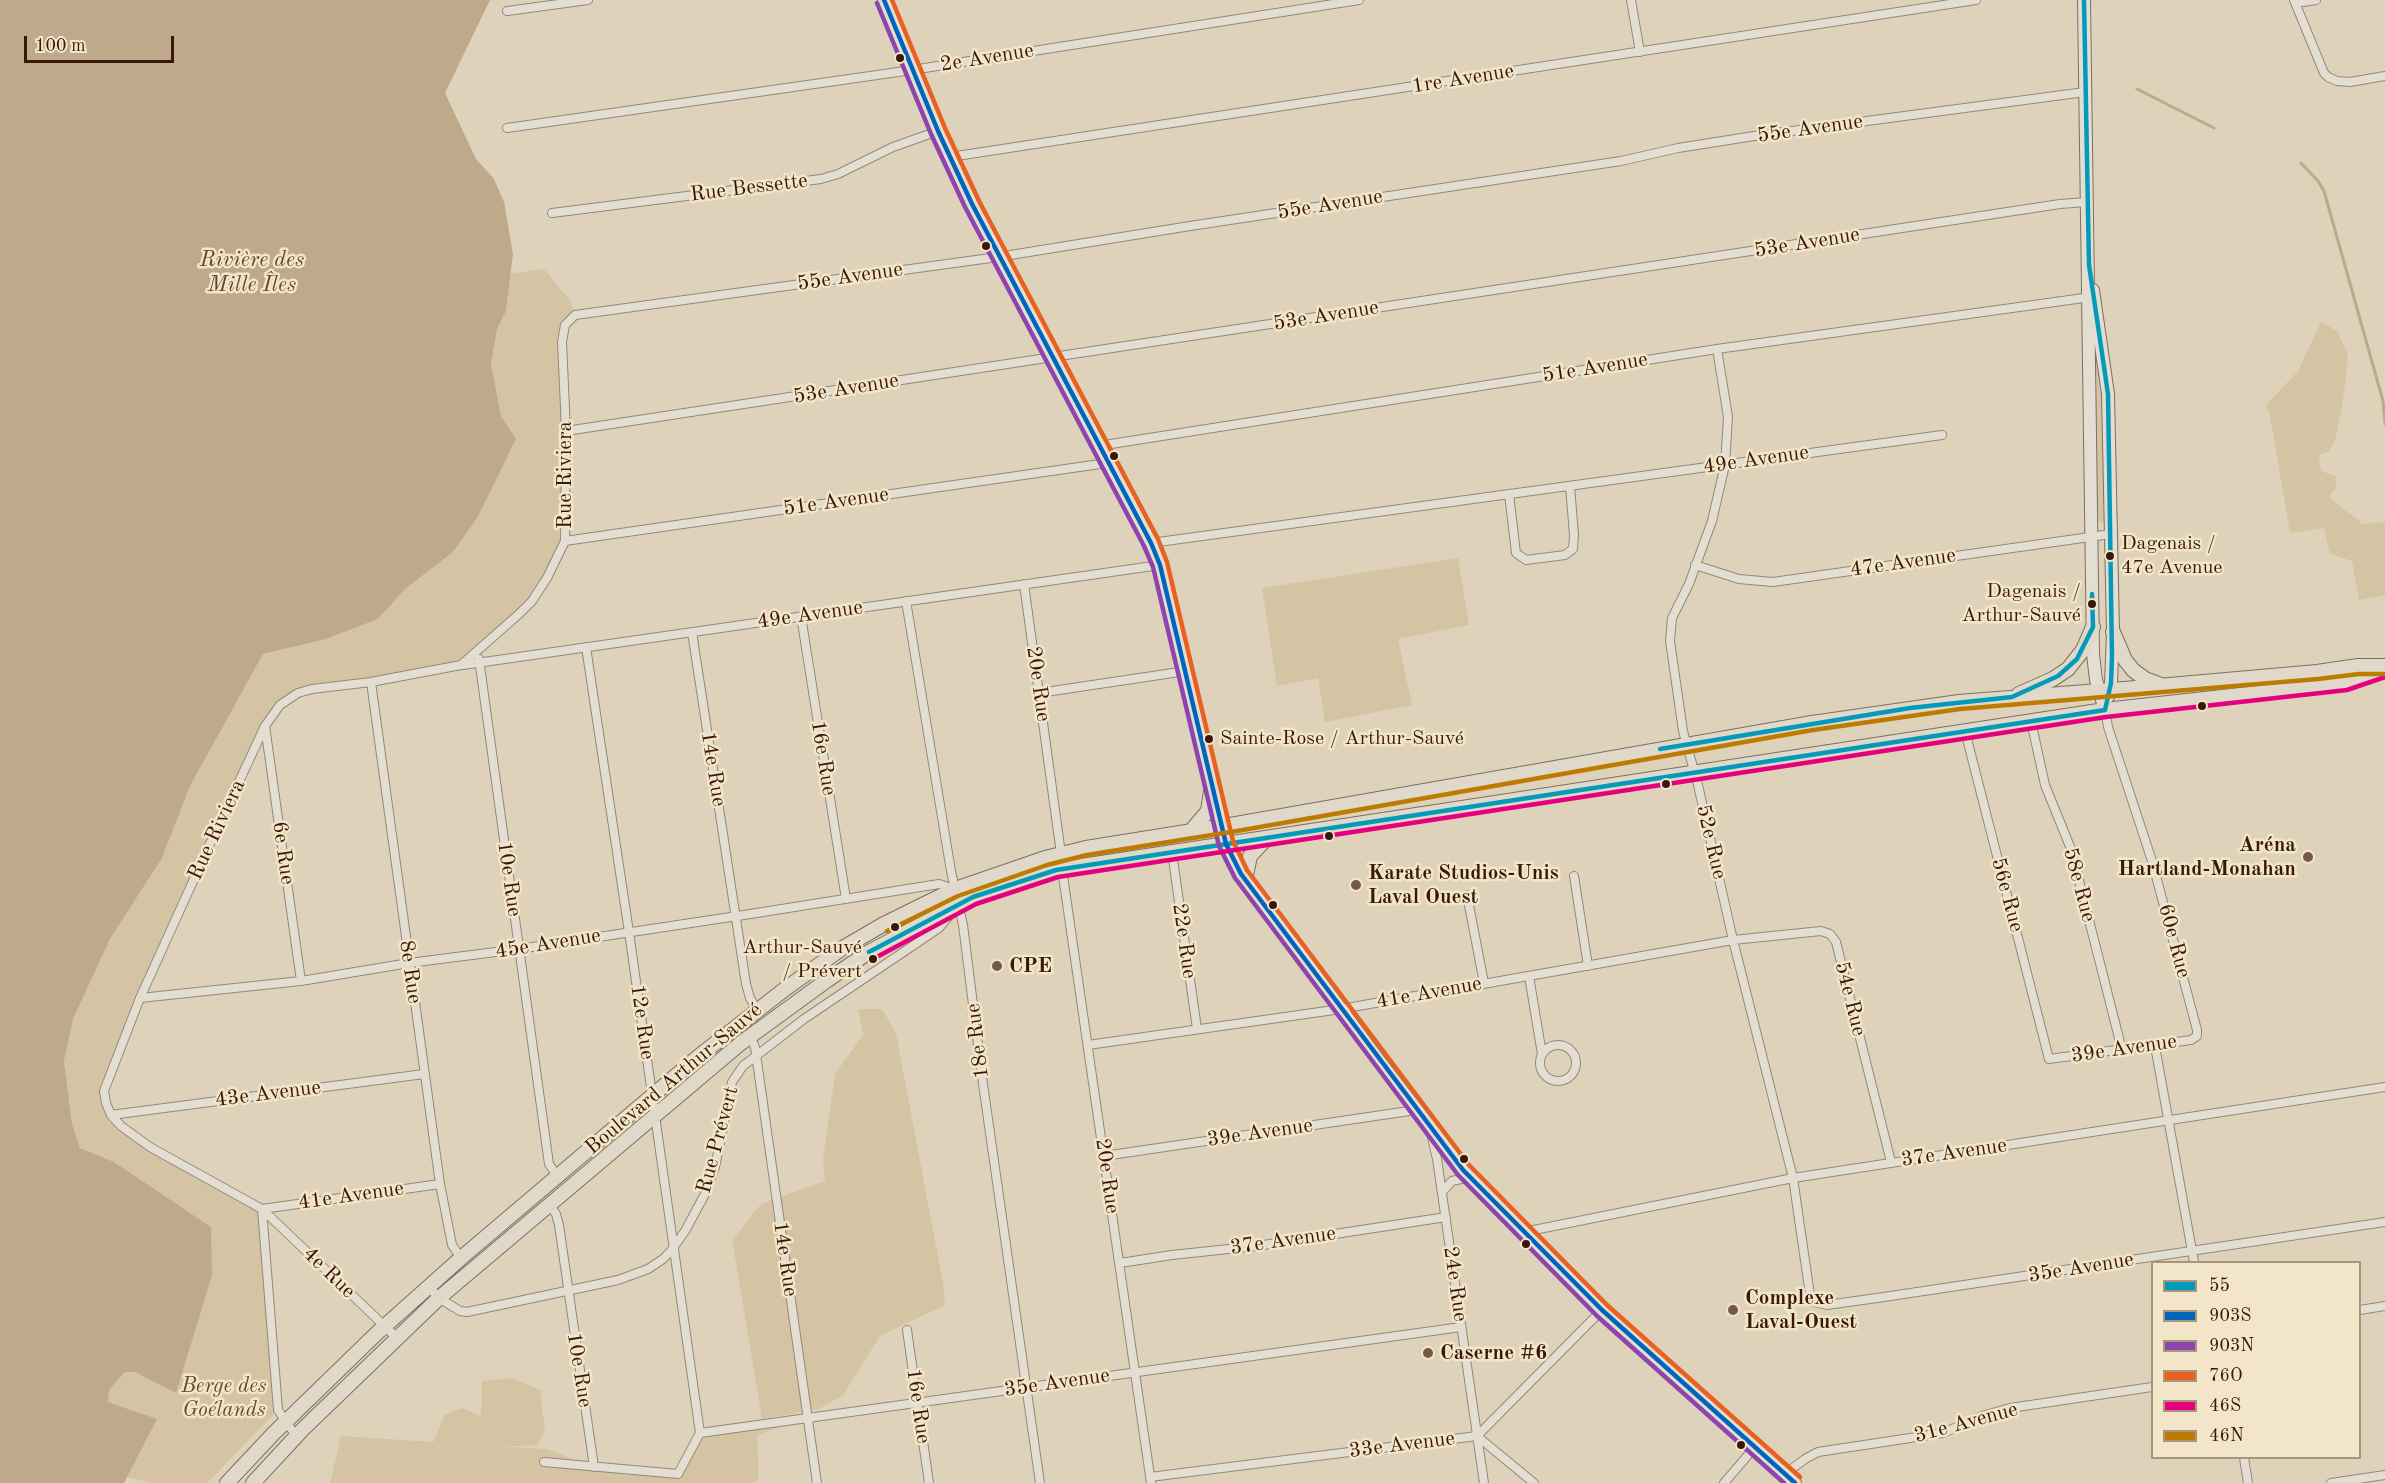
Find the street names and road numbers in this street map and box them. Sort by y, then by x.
street label: 2e Avenue [938,38,1036,78]
street label: 1re Avenue [1410,58,1516,100]
street label: 55e Avenue [1755,109,1865,149]
street label: Rue Bessette [689,168,809,208]
street label: 55e Avenue [1275,184,1385,226]
street label: 53e Avenue [1752,222,1862,264]
street label: 55e Avenue [795,257,905,297]
street label: 53e Avenue [1271,295,1381,337]
street label: 51e Avenue [1540,347,1650,389]
street label: 53e Avenue [791,368,901,410]
street label: Rue Riviera [552,421,578,529]
street label: 49e Avenue [1701,440,1811,480]
street label: 51e Avenue [781,482,891,522]
street label: 47e Avenue [1848,543,1958,583]
street label: 49e Avenue [755,595,865,635]
street label: 20e Rue [1020,645,1056,723]
street label: 16e Rue [805,719,841,797]
street label: 14e Rue [695,730,731,808]
street label: Rue Riviera [183,776,251,884]
street label: 52e Rue [1690,802,1732,882]
street label: 6e Rue [266,820,300,886]
street label: 10e Rue [491,840,527,918]
street label: 58e Rue [2057,845,2101,925]
street label: 56e Rue [1985,855,2029,935]
street label: 60e Rue [2152,901,2196,981]
street label: 22e Rue [1166,902,1202,980]
street label: 45e Avenue [493,923,603,965]
street label: 8e Rue [393,939,427,1005]
street label: 54e Rue [1829,959,1871,1039]
street label: 41e Avenue [1374,971,1484,1015]
street label: 12e Rue [624,983,660,1061]
street label: Boulevard Arthur-Sauvé [580,998,768,1160]
street label: 18e Rue [961,1002,995,1080]
street label: 39e Avenue [2069,1029,2179,1069]
street label: 43e Avenue [214,1075,322,1113]
street label: Rue Prévert [692,1084,744,1196]
street label: 39e Avenue [1205,1113,1315,1153]
street label: 37e Avenue [1899,1133,2009,1173]
street label: 20e Rue [1089,1137,1125,1215]
street label: 41e Avenue [296,1176,406,1216]
street label: 14e Rue [767,1220,803,1298]
street label: 37e Avenue [1228,1221,1338,1261]
street label: 4e Rue [297,1242,361,1304]
street label: 24e Rue [1437,1245,1473,1323]
street label: 35e Avenue [2026,1247,2136,1289]
street label: 10e Rue [561,1331,597,1409]
street label: 35e Avenue [1002,1363,1112,1403]
street label: 16e Rue [900,1367,936,1445]
street label: 31e Avenue [1911,1397,2021,1449]
street label: 33e Avenue [1348,1426,1456,1464]

